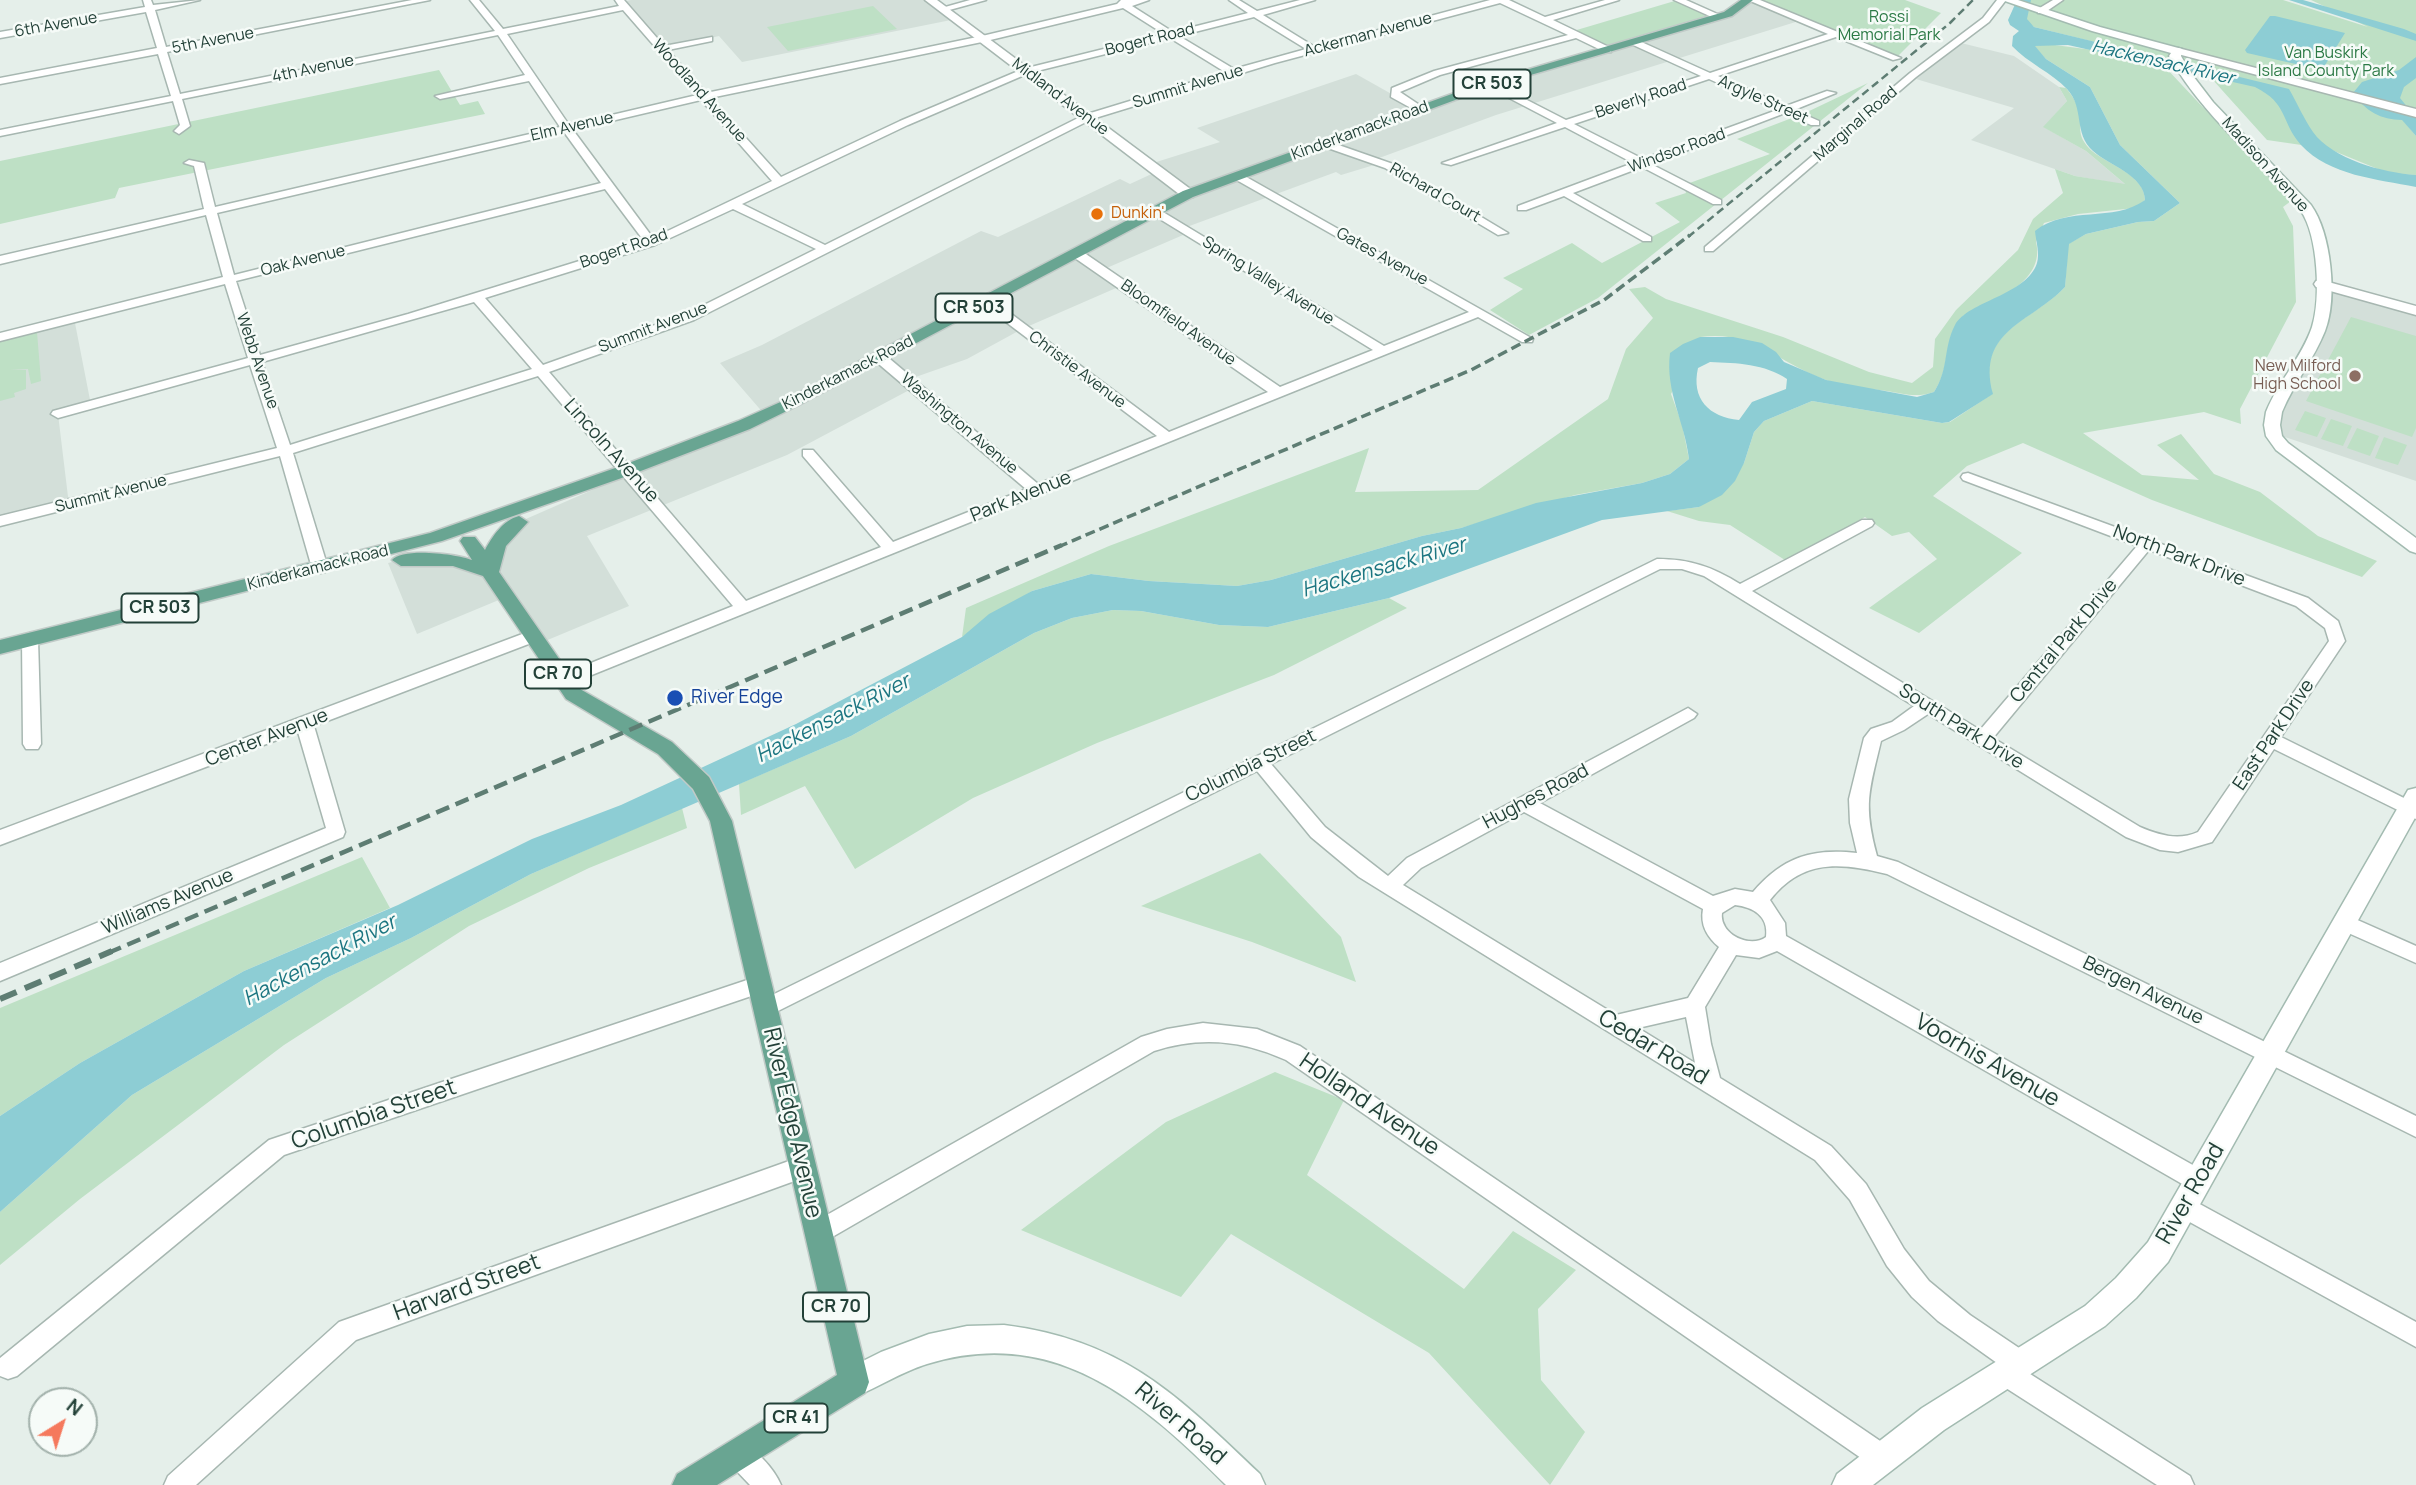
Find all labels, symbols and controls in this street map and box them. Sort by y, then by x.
street label: 6th Avenue [13,8,99,42]
park label: Rossi Memorial Park [1838,8,1940,46]
street label: Ackerman Avenue [1302,9,1434,61]
street label: Bogert Road [1103,20,1197,60]
street label: 5th Avenue [170,24,256,58]
street label: Woodland Avenue [648,36,750,146]
water label: Hackensack River [2090,36,2236,90]
park label: Van Buskirk Island County Park [2258,44,2394,82]
street label: 4th Avenue [270,51,356,87]
street label: Midland Avenue [1008,54,1112,140]
street label: Summit Avenue [1130,61,1246,113]
road number: CR 503 [1454,70,1530,98]
street label: Argyle Street [1715,72,1811,128]
street label: Beverly Road [1593,75,1689,123]
street label: Marginal Road [1810,83,1902,165]
street label: Kinderkamack Road [1289,97,1431,165]
street label: Elm Avenue [529,108,615,146]
street label: Madison Avenue [2217,114,2313,216]
street label: Windsor Road [1626,125,1728,177]
street label: Richard Court [1386,159,1484,227]
place label: Dunkin' [1111,204,1165,224]
marker: Dunkin' [1089,206,1105,222]
street label: Gates Avenue [1333,224,1431,290]
street label: Bogert Road [578,225,670,273]
street label: Spring Valley Avenue [1198,233,1338,329]
street label: Oak Avenue [259,241,347,281]
street label: Bloomfield Avenue [1117,276,1239,370]
road number: CR 503 [936,294,1012,322]
street label: Summit Avenue [596,298,710,358]
street label: Webb Avenue [232,310,282,412]
street label: Christie Avenue [1025,327,1129,413]
street label: Kinderkamack Road [779,332,917,414]
place label: New Milford High School [2253,357,2341,395]
marker: New Milford High School [2347,368,2363,384]
street label: Washington Avenue [897,369,1021,479]
street label: Lincoln Avenue [559,395,663,507]
street label: Park Avenue [967,466,1075,528]
street label: Summit Avenue [53,471,169,517]
street label: North Park Drive [2110,520,2248,592]
water label: Hackensack River [1299,533,1469,603]
street label: Kinderkamack Road [246,541,390,595]
street label: Central Park Drive [2006,574,2122,708]
road number: CR 503 [122,594,198,622]
road number: CR 70 [525,660,591,688]
water label: Hackensack River [752,669,914,769]
street label: East Park Drive [2229,675,2319,795]
street label: South Park Drive [1894,679,2028,775]
place label: River Edge [691,687,783,709]
marker: River Edge [665,688,685,708]
street label: Center Avenue [202,704,332,772]
street label: Columbia Street [1182,725,1320,807]
street label: Hughes Road [1479,760,1593,834]
street label: Williams Avenue [99,864,237,940]
water label: Hackensack River [239,910,401,1012]
street label: Bergen Avenue [2079,952,2207,1030]
street label: Cedar Road [1593,1004,1713,1092]
street label: Voorhis Avenue [1910,1008,2064,1114]
street label: River Edge Avenue [757,1025,827,1221]
street label: Holland Avenue [1294,1048,1444,1162]
street label: Columbia Street [288,1074,460,1156]
street label: River Road [2151,1139,2231,1249]
street label: Harvard Street [390,1249,544,1327]
road number: CR 70 [803,1292,869,1322]
street label: River Road [1129,1377,1231,1471]
north arrow [28,1387,98,1457]
text: N [61,1393,88,1421]
road number: CR 41 [764,1404,828,1433]

